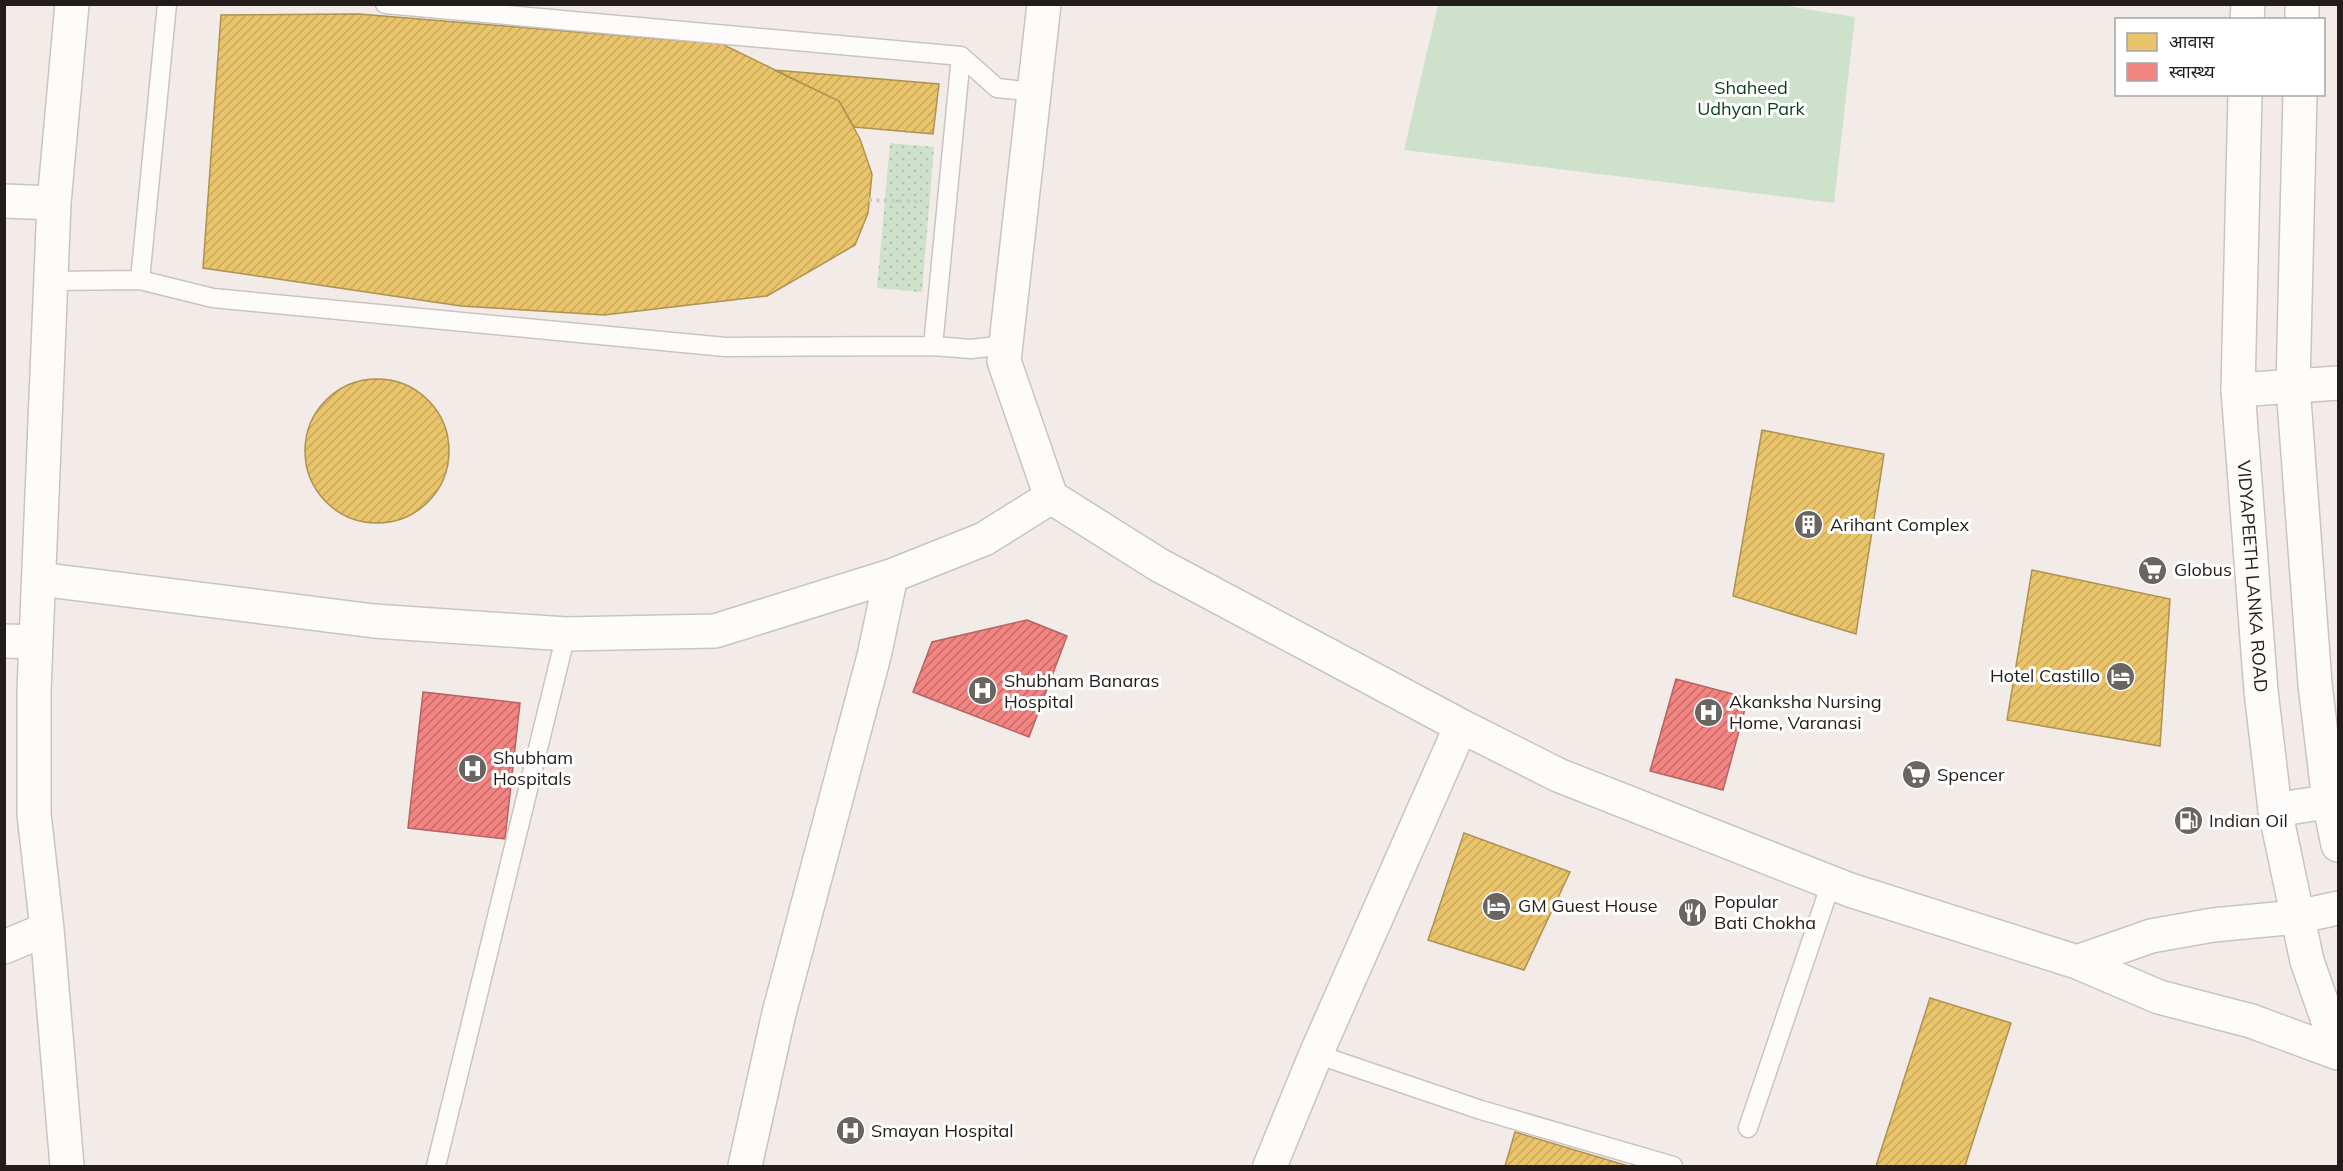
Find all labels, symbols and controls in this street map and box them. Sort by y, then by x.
legend [2115,18,2325,96]
text: आवास [2169,30,2215,53]
text: स्वास्थ्य [2169,60,2215,83]
park label: Shaheed Udhyan Park [1697,76,1806,120]
street label: VIDYAPEETH LANKA ROAD [2232,459,2273,693]
building icon: Arihant Complex [1793,509,1825,541]
place label: Arihant Complex [1830,513,1970,536]
supermarket icon: Globus [2137,554,2169,586]
place label: Globus [2174,558,2232,581]
hotel icon: Hotel Castillo [2105,660,2137,692]
place label: Hotel Castillo [1990,664,2100,687]
place label: Shubham Banaras Hospital [1004,669,1159,713]
hospital icon: Shubham Banaras Hospital [967,675,999,707]
place label: Akanksha Nursing Home, Varanasi [1729,690,1882,734]
hospital icon: Akanksha Nursing Home, Varanasi [1692,696,1724,728]
place label: Shubham Hospitals [493,746,573,790]
hospital icon: Shubham Hospitals [456,752,488,784]
supermarket icon: Spencer [1900,759,1932,791]
place label: Spencer [1937,763,2005,786]
fuel station icon: Indian Oil [2172,805,2204,837]
place label: Indian Oil [2209,809,2288,832]
hotel icon: GM Guest House [1481,890,1513,922]
place label: Popular Bati Chokha [1714,890,1816,934]
place label: GM Guest House [1518,894,1658,917]
restaurant icon: Popular Bati Chokha [1677,896,1709,928]
hospital icon: Smayan Hospital [834,1115,866,1147]
place label: Smayan Hospital [871,1119,1014,1142]

